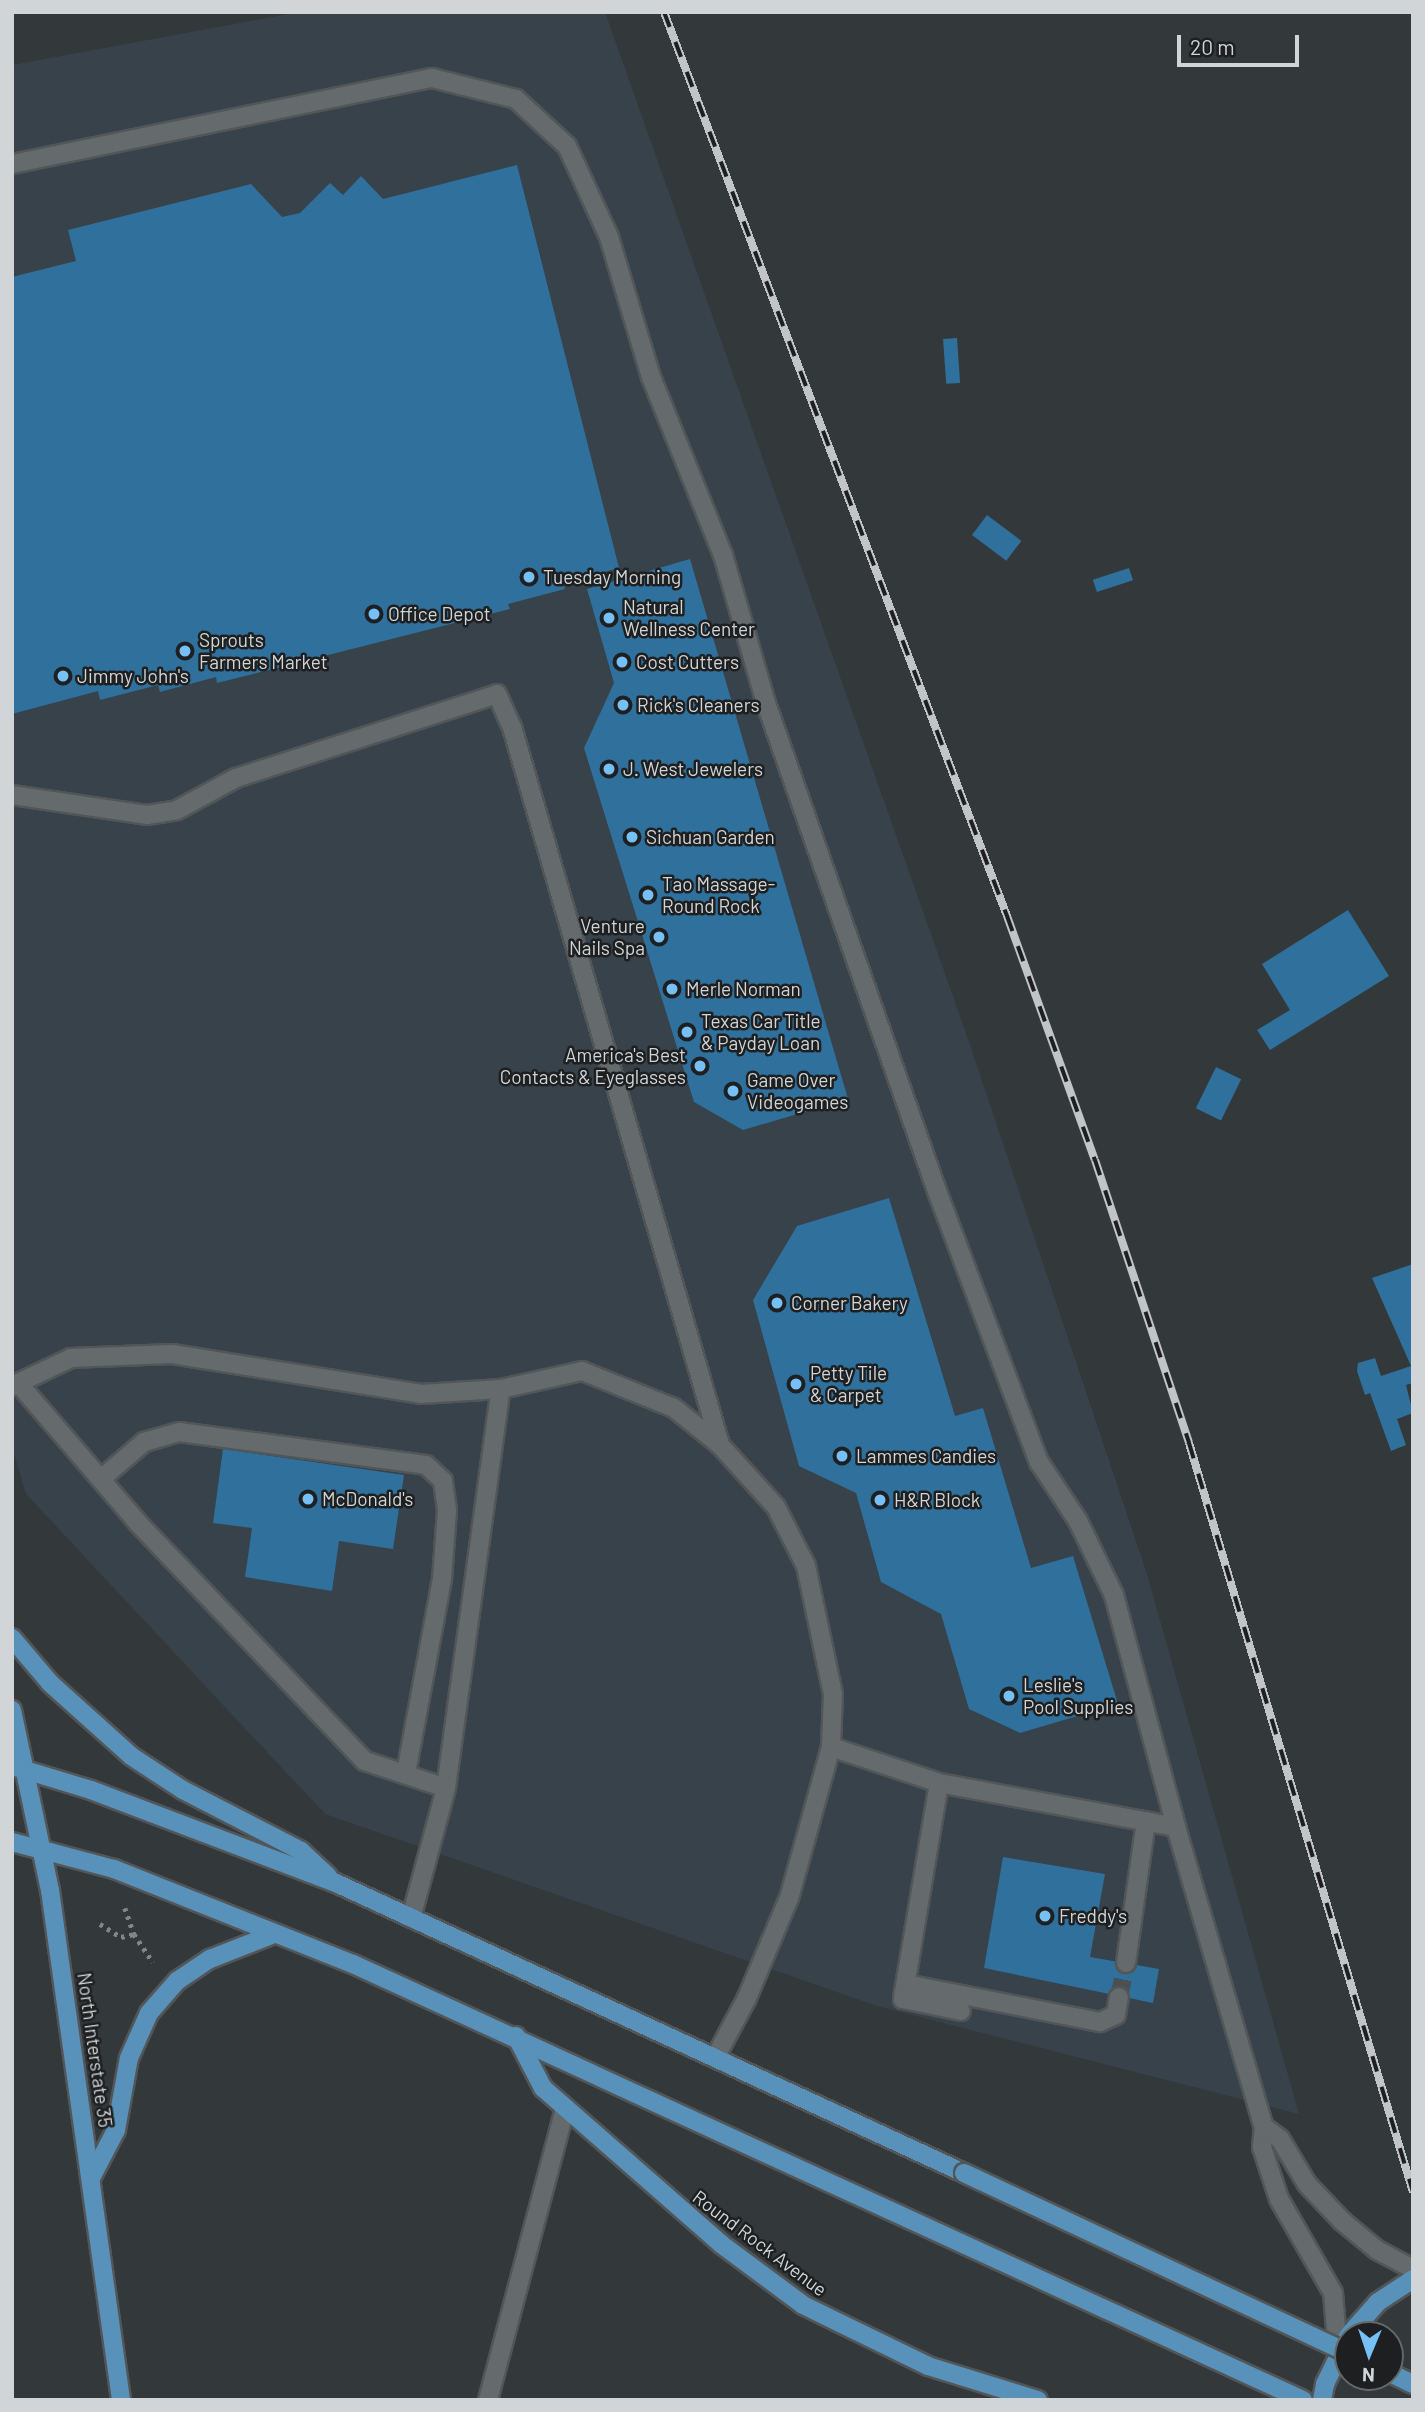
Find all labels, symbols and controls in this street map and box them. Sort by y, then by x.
scale bar [1180,21,1302,65]
text: 20 m [1190,34,1235,59]
place label: Tuesday Morning [543,566,681,588]
marker: Tuesday Morning [521,569,537,585]
place label: Natural Wellness Center [623,596,755,640]
place label: Office Depot [388,603,491,625]
marker: Office Depot [366,606,382,622]
marker: Natural Wellness Center [601,610,617,626]
place label: Sprouts Farmers Market [199,629,328,673]
marker: Sprouts Farmers Market [177,643,193,659]
place label: Cost Cutters [636,651,739,673]
marker: Cost Cutters [614,654,630,670]
place label: Jimmy John's [77,665,189,687]
marker: Jimmy John's [55,668,71,684]
place label: Rick's Cleaners [637,694,760,716]
marker: Rick's Cleaners [615,697,631,713]
place label: J. West Jewelers [623,758,763,780]
marker: J. West Jewelers [601,761,617,777]
place label: Sichuan Garden [646,826,775,848]
marker: Sichuan Garden [624,829,640,845]
place label: Tao Massage- Round Rock [662,873,775,917]
marker: Tao Massage- Round Rock [640,887,656,903]
place label: Venture Nails Spa [569,915,645,959]
marker: Venture Nails Spa [651,929,667,945]
place label: Merle Norman [686,978,801,1000]
marker: Merle Norman [664,981,680,997]
place label: Texas Car Title & Payday Loan [701,1010,821,1054]
marker: Texas Car Title & Payday Loan [679,1024,695,1040]
place label: America's Best Contacts & Eyeglasses [500,1044,686,1088]
marker: America's Best Contacts & Eyeglasses [692,1058,708,1074]
place label: Game Over Videogames [747,1069,848,1113]
marker: Game Over Videogames [725,1083,741,1099]
place label: Corner Bakery [791,1292,908,1314]
marker: Corner Bakery [769,1295,785,1311]
place label: Petty Tile & Carpet [810,1362,887,1406]
marker: Petty Tile & Carpet [788,1376,804,1392]
place label: Lammes Candies [856,1445,996,1467]
marker: Lammes Candies [834,1448,850,1464]
place label: McDonald's [322,1488,413,1510]
place label: H&R Block [894,1489,980,1511]
marker: McDonald's [300,1491,316,1507]
marker: H&R Block [872,1492,888,1508]
place label: Leslie's Pool Supplies [1023,1674,1133,1718]
marker: Leslie's Pool Supplies [1001,1688,1017,1704]
place label: Freddy's [1059,1905,1127,1927]
marker: Freddy's [1037,1908,1053,1924]
street label: North Interstate 35 [73,1971,117,2129]
street label: Round Rock Avenue [688,2185,832,2301]
north arrow [1334,2321,1404,2391]
text: N [1362,2364,1375,2387]

